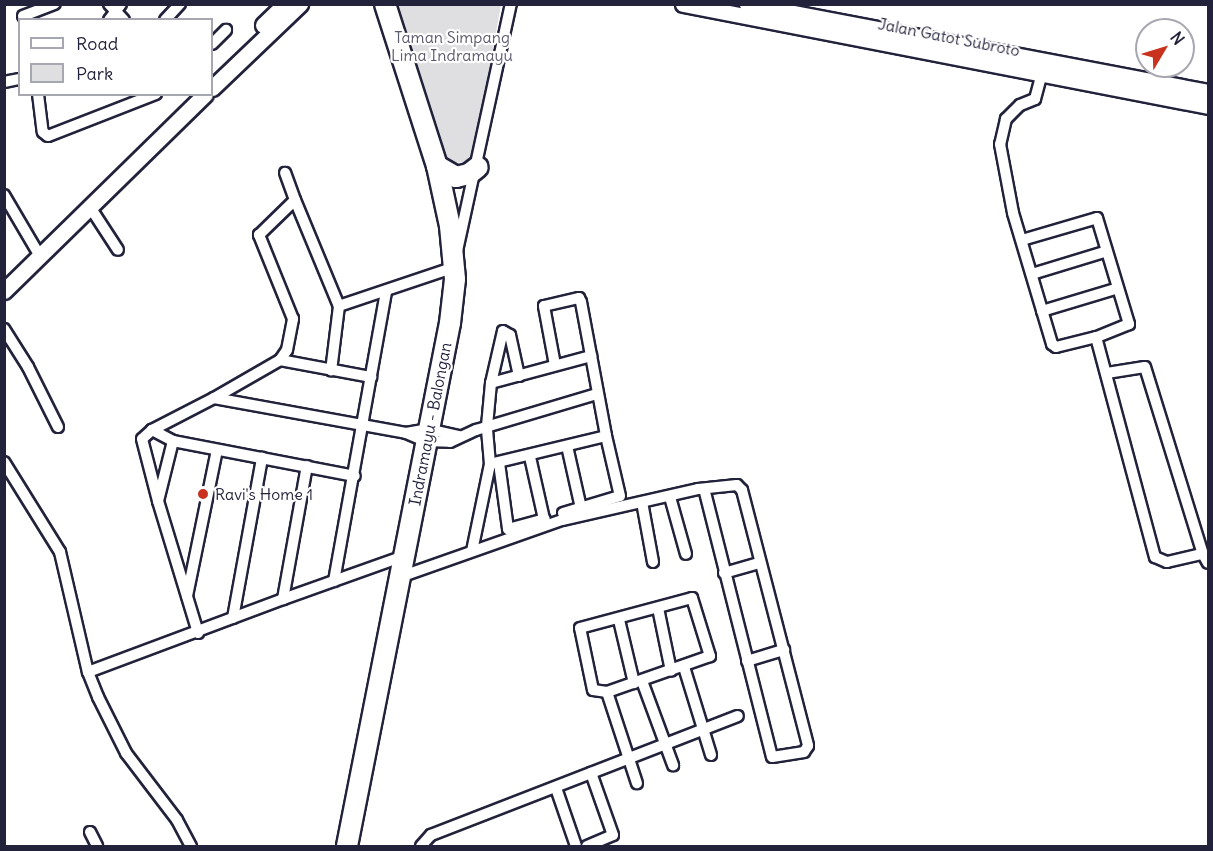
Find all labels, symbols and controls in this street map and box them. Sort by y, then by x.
street label: Jalan Gatot Subroto [877,14,1021,60]
legend [18,18,213,96]
north arrow [1135,18,1195,78]
park label: Taman Simpang Lima Indramayu [391,27,513,65]
text: N [1166,28,1189,49]
text: Road [76,32,118,55]
text: Park [76,62,113,85]
street label: Indramayu - Balongan [405,341,455,507]
place label: Ravi's Home 1 [215,484,313,504]
marker: Ravi's Home 1 [196,487,210,501]

